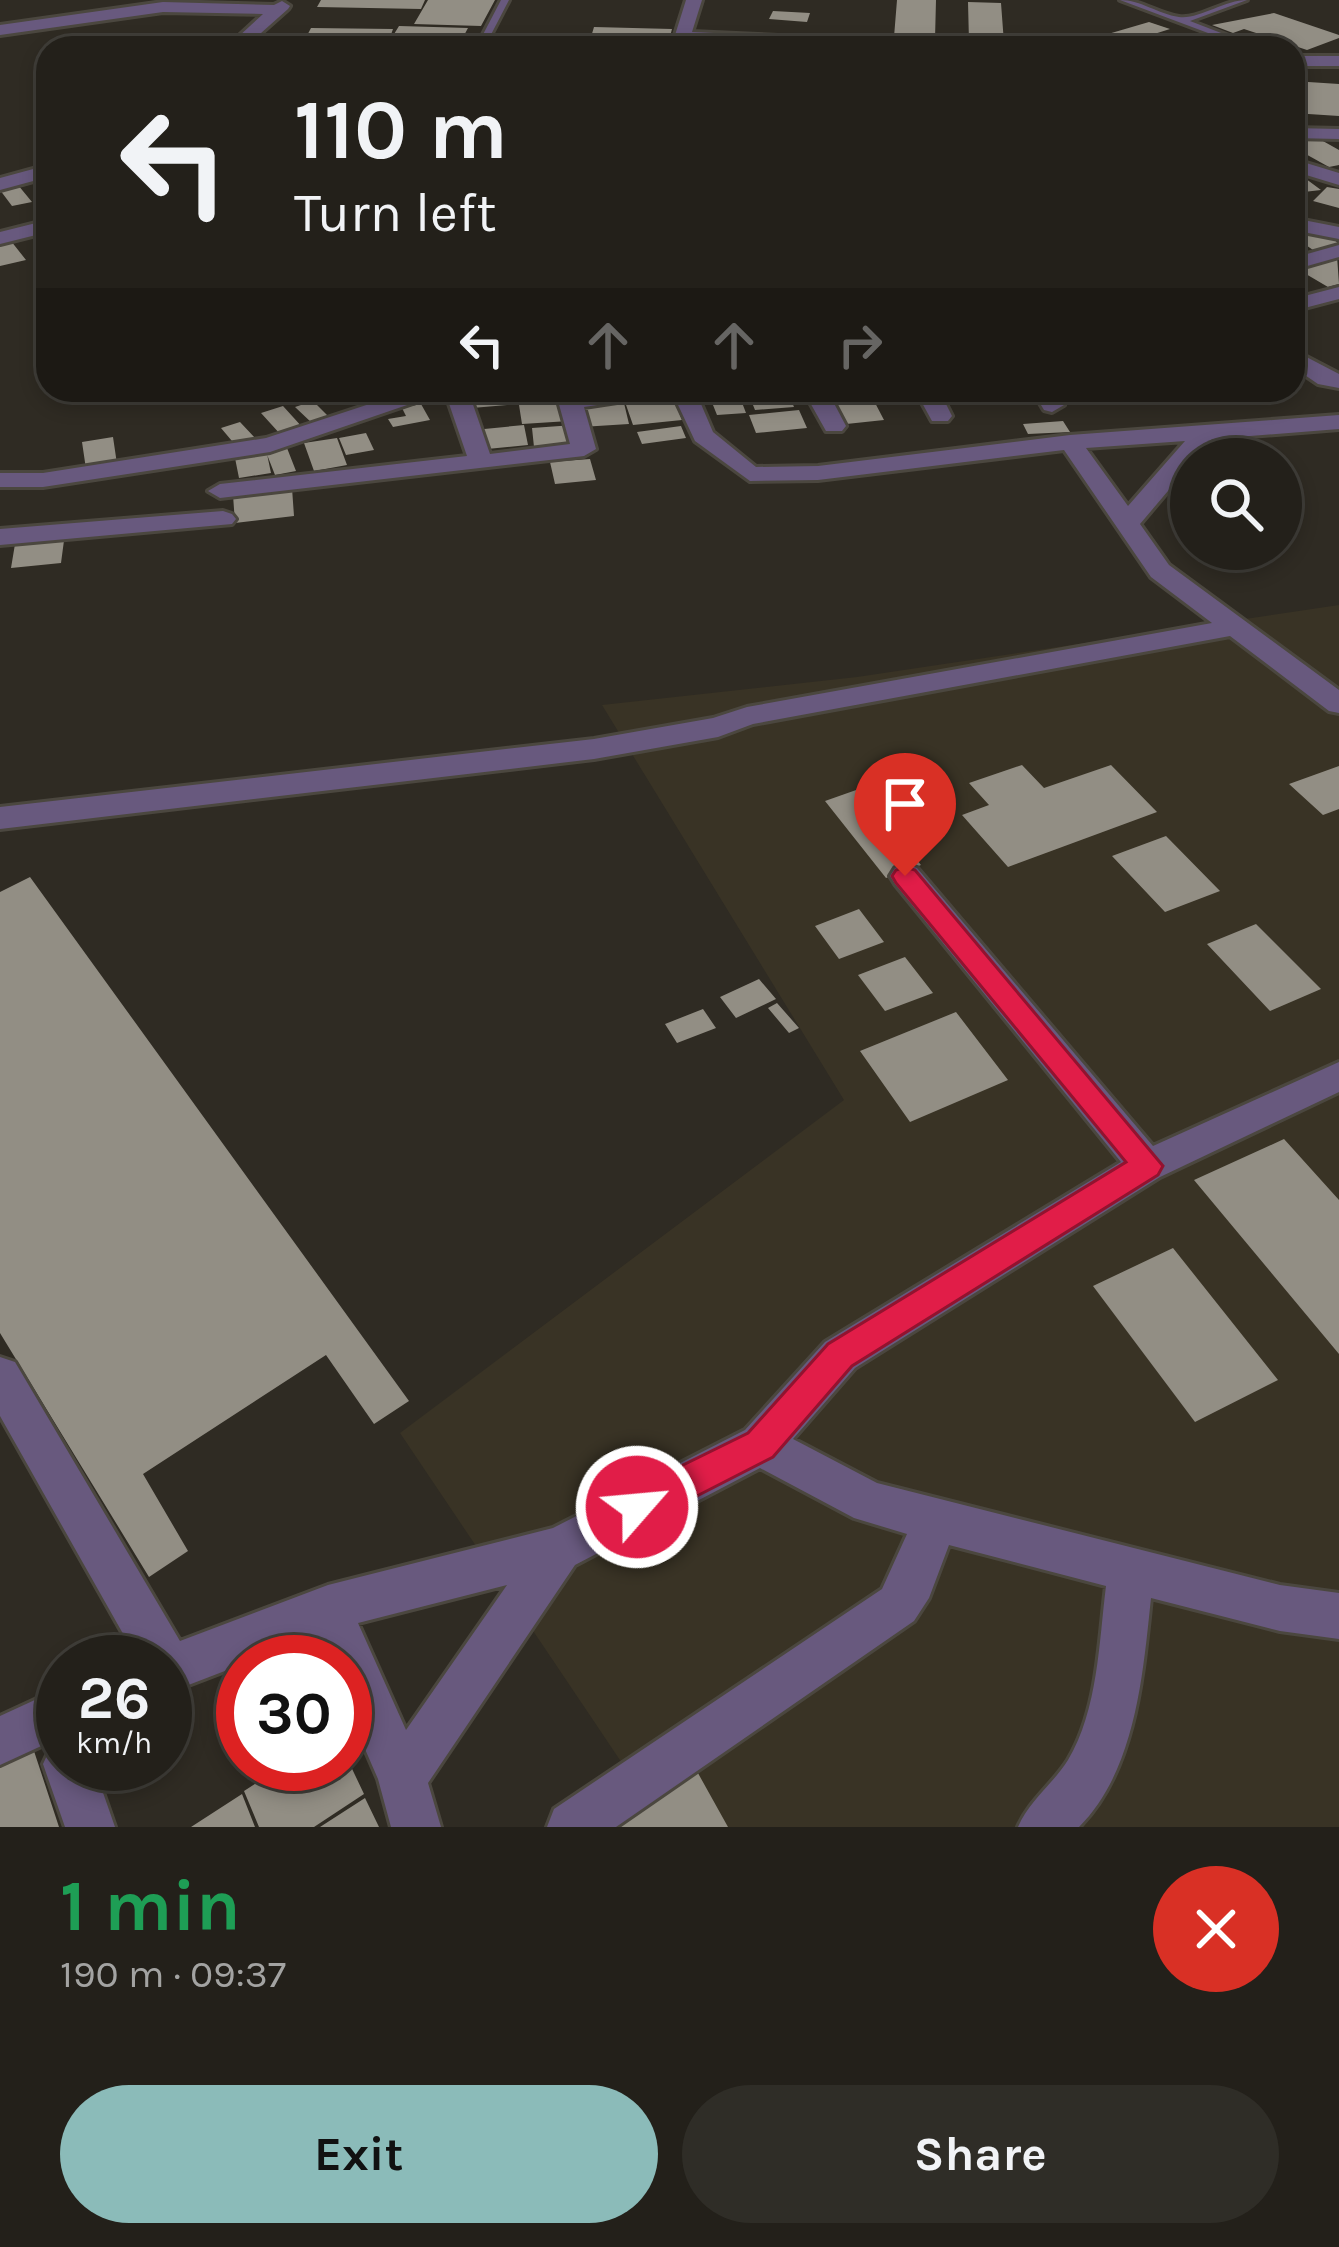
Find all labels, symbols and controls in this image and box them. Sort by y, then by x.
text: 110 m [294,81,508,179]
icon: left [96,84,252,240]
text: Turn left [294,181,497,245]
icon: left [449,312,515,378]
icon: ahead [575,312,641,378]
icon: ahead [701,312,767,378]
icon: right [827,312,893,378]
map controls [1170,438,1302,570]
button: search [1170,438,1302,570]
pin [854,753,956,876]
icon: arrive [872,771,938,837]
position arrow [574,1444,700,1570]
speed limit sign: 30 [216,1635,372,1791]
text: 26 [78,1663,150,1733]
text: km/h [76,1725,152,1761]
text: 1 min [60,1864,241,1948]
button: close [1153,1866,1279,1992]
text: 190 m · 09:37 [60,1951,286,1997]
button: Exit [60,2085,658,2223]
button: Share [682,2085,1279,2223]

